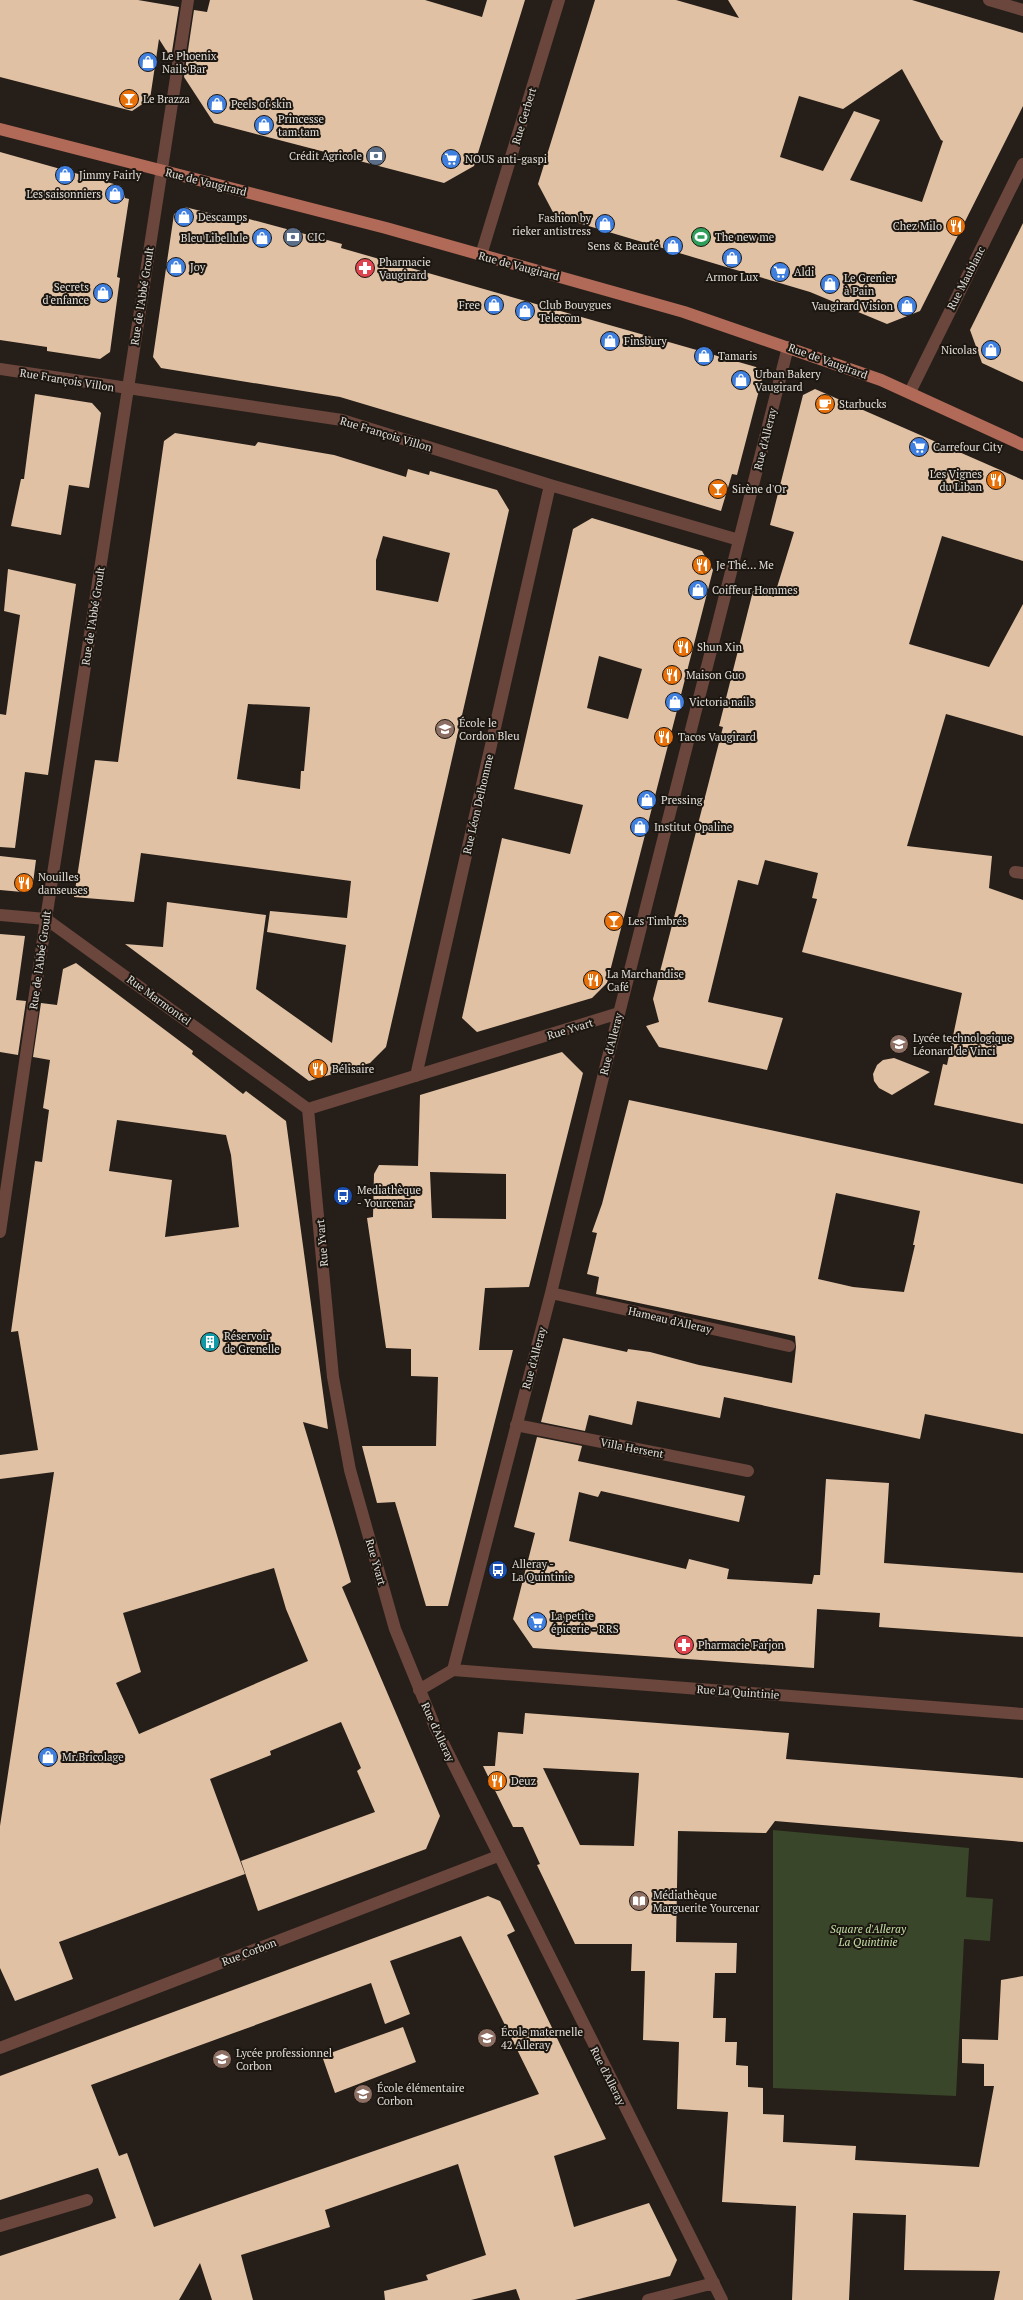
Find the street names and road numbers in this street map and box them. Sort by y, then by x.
street label: Rue Gerbert [509,86,539,146]
street label: Rue de Vaugirard [164,165,248,199]
street label: Rue Maublanc [944,244,988,312]
street label: Rue de l'Abbé Groult [127,246,157,346]
street label: Rue de Vaugirard [477,248,561,284]
street label: Rue de Vaugirard [786,340,870,382]
street label: Rue François Villon [19,366,116,394]
street label: Rue d'Alleray [751,406,780,472]
street label: Rue François Villon [338,413,434,455]
street label: Rue de l'Abbé Groult [78,566,108,666]
street label: Rue Léon Delhomme [460,752,496,855]
street label: Rue de l'Abbé Groult [26,910,54,1010]
street label: Rue Marmontel [124,972,194,1028]
street label: Rue d'Alleray [597,1011,626,1077]
street label: Rue Yvart [545,1015,595,1043]
street label: Rue Yvart [313,1219,331,1267]
street label: Hameau d'Alleray [627,1304,714,1337]
street label: Rue d'Alleray [519,1325,549,1391]
street label: Villa Hersent [599,1435,665,1461]
street label: Rue Yvart [363,1537,389,1587]
street label: Rue La Quintinie [696,1682,780,1702]
street label: Rue d'Alleray [418,1700,458,1764]
street label: Rue Corbon [220,1935,279,1969]
street label: Rue d'Alleray [587,2044,629,2108]

